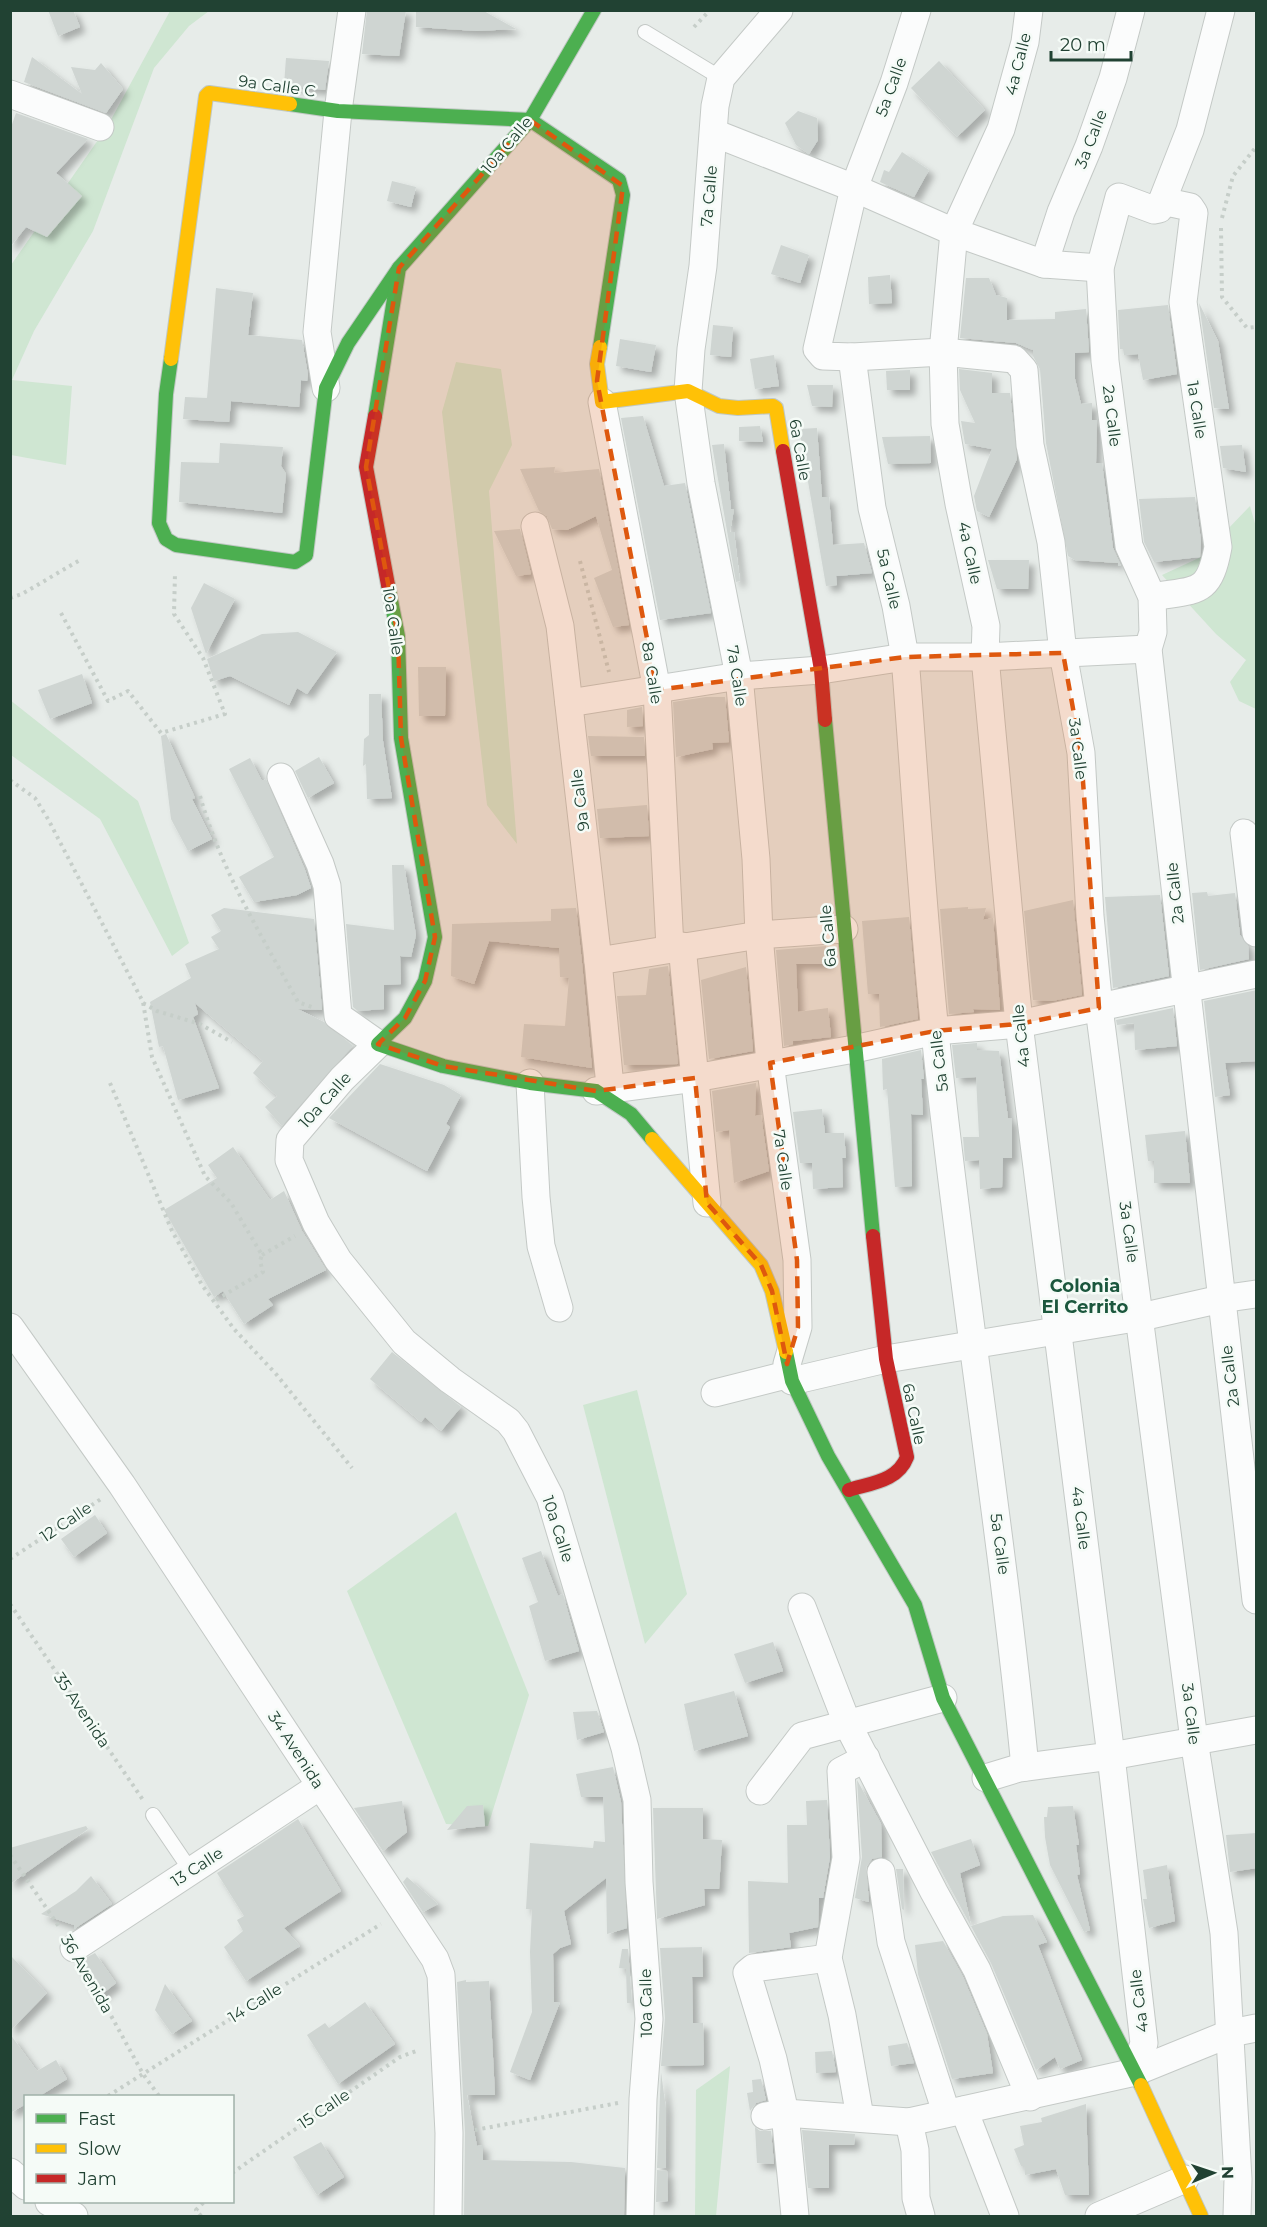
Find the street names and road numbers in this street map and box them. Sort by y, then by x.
street label: 4a Calle [1001,31,1035,97]
street label: 5a Calle [872,55,910,119]
street label: 9a Calle C [237,71,317,101]
street label: 3a Calle [1071,107,1111,171]
street label: 10a Calle [478,112,536,178]
street label: 7a Calle [697,165,721,227]
street label: 1a Calle [1183,380,1211,440]
street label: 2a Calle [1099,384,1125,448]
street label: 6a Calle [785,418,815,482]
street label: 4a Calle [954,520,986,586]
street label: 5a Calle [873,547,905,611]
street label: 10a Calle [379,586,407,656]
street label: 8a Calle [638,641,666,705]
street label: 7a Calle [723,644,751,708]
street label: 3a Calle [1065,717,1091,781]
street label: 9a Calle [567,768,593,832]
street label: 2a Calle [1162,861,1188,925]
street label: 6a Calle [816,904,840,968]
street label: 4a Calle [1008,1003,1034,1069]
street label: 5a Calle [926,1029,952,1093]
street label: 10a Calle [295,1068,355,1132]
street label: 7a Calle [769,1128,797,1192]
street label: 3a Calle [1115,1200,1143,1264]
street label: 2a Calle [1217,1344,1243,1408]
street label: 6a Calle [898,1382,930,1446]
street label: 4a Calle [1068,1485,1094,1551]
street label: 10a Calle [538,1493,578,1565]
street label: 12 Calle [37,1498,95,1546]
street label: 5a Calle [986,1512,1014,1576]
street label: 35 Avenida [50,1669,114,1751]
street label: 3a Calle [1178,1682,1204,1746]
street label: 34 Avenida [264,1708,328,1792]
street label: 13 Calle [168,1843,226,1891]
street label: 36 Avenida [57,1931,117,2017]
street label: 10a Calle [636,1968,656,2038]
street label: 4a Calle [1126,1968,1152,2034]
street label: 14 Calle [225,1979,285,2027]
street label: 15 Calle [295,2085,353,2133]

